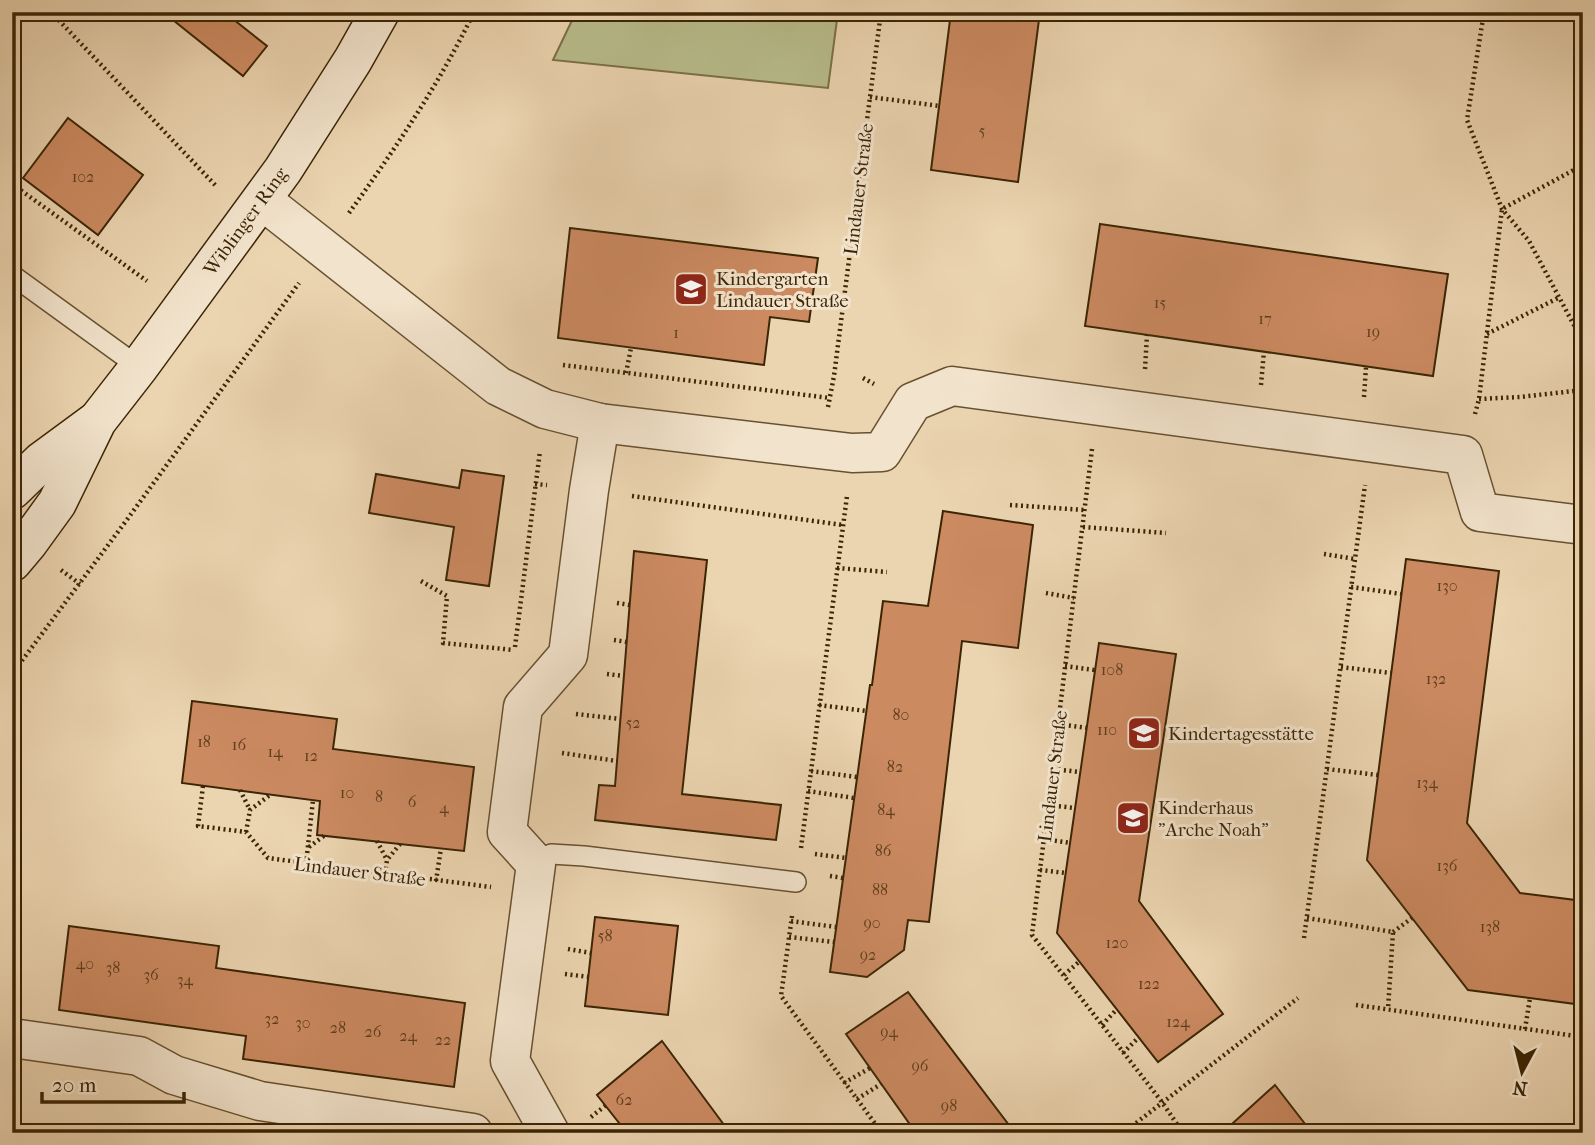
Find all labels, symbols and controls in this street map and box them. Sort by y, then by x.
house number: 5 [979,121,986,140]
street label: Lindauer Straße [840,122,878,256]
street label: Wiblinger Ring [199,163,293,281]
house number: 102 [72,167,94,186]
place label: Kindergarten Lindauer Straße [716,268,849,312]
school or university icon: Kindergarten Lindauer Straße [672,270,710,308]
house number: 15 [1154,293,1166,312]
house number: 17 [1258,309,1272,328]
house number: 19 [1366,322,1380,341]
house number: 1 [673,323,679,342]
house number: 130 [1436,576,1458,595]
house number: 108 [1101,660,1123,679]
house number: 132 [1426,669,1446,688]
house number: 80 [893,705,909,724]
street label: Lindauer Straße [1034,709,1072,843]
house number: 52 [625,713,641,732]
school or university icon: Kindertagesstätte [1125,714,1163,752]
house number: 110 [1097,720,1117,739]
place label: Kindertagesstätte [1168,723,1314,745]
house number: 18 [197,732,211,751]
house number: 16 [232,735,246,754]
house number: 14 [267,742,283,761]
house number: 12 [304,746,318,765]
house number: 82 [887,757,903,776]
house number: 134 [1416,773,1438,792]
house number: 10 [340,783,354,802]
house number: 8 [375,787,383,806]
house number: 6 [408,792,417,811]
place label: Kinderhaus "Arche Noah" [1158,797,1269,841]
house number: 4 [439,798,449,817]
school or university icon: Kinderhaus "Arche Noah" [1114,799,1152,837]
house number: 84 [877,800,895,819]
house number: 86 [875,841,892,860]
street label: Lindauer Straße [293,853,427,891]
house number: 136 [1437,856,1458,875]
house number: 88 [872,880,888,899]
house number: 90 [863,913,881,932]
house number: 138 [1480,917,1500,936]
house number: 58 [598,926,612,945]
house number: 120 [1106,933,1128,952]
house number: 92 [860,945,876,964]
house number: 40 [76,954,94,973]
house number: 38 [106,958,120,977]
house number: 36 [143,965,159,984]
house number: 34 [177,970,194,989]
house number: 122 [1138,974,1160,993]
house number: 32 [265,1009,279,1028]
house number: 124 [1166,1012,1190,1031]
house number: 30 [295,1013,311,1032]
house number: 28 [330,1018,346,1037]
house number: 26 [365,1022,382,1041]
house number: 94 [880,1022,898,1041]
house number: 24 [399,1026,417,1045]
house number: 22 [435,1030,451,1049]
north arrow [1486,1036,1556,1106]
house number: 96 [911,1056,929,1075]
scale bar [42,1061,184,1105]
text: 20 m [52,1073,97,1097]
text: N [1511,1076,1529,1100]
house number: 62 [616,1090,632,1109]
house number: 98 [941,1096,957,1115]

